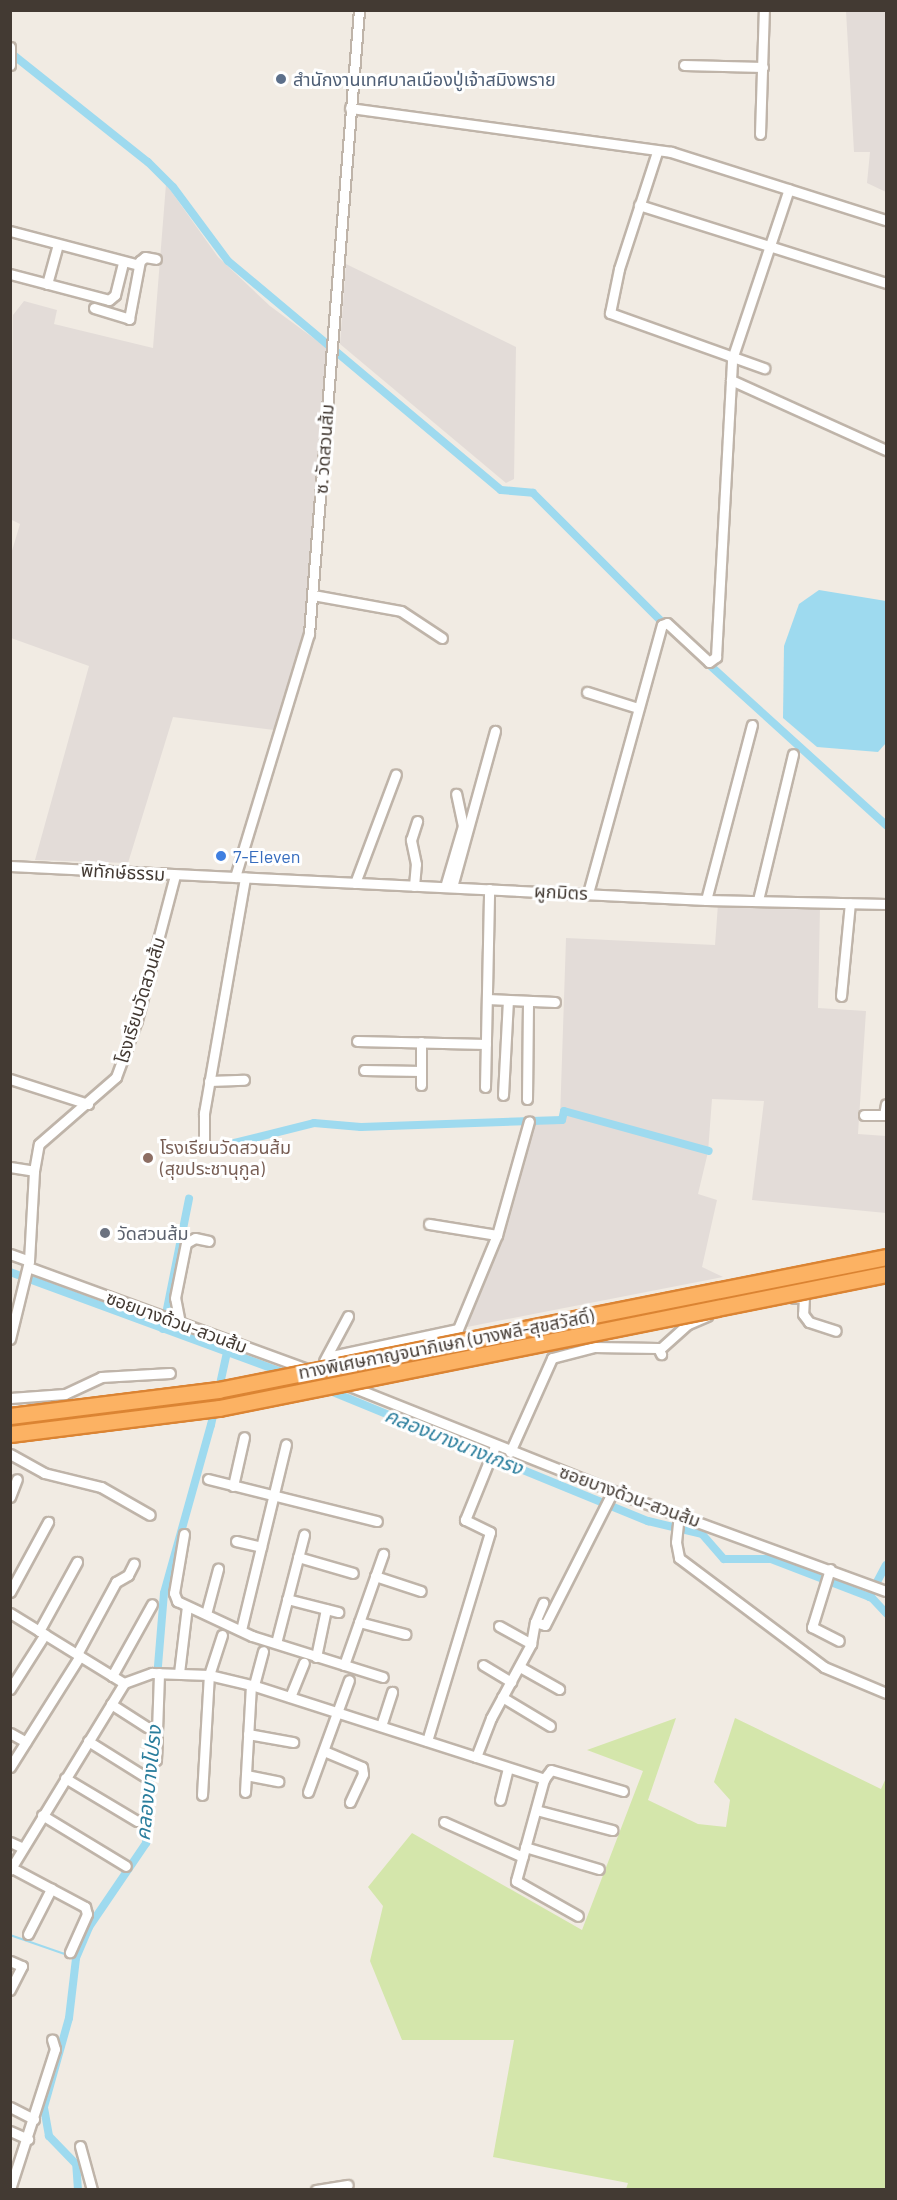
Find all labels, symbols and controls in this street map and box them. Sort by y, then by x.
place label: สำนักงานเทศบาลเมืองปู่เจ้าสมิงพราย [293,68,556,90]
marker: สำนักงานเทศบาลเมืองปู่เจ้าสมิงพราย [274,72,288,86]
street label: ซ. วัดสวนส้ม [310,403,338,495]
place label: 7-Eleven [233,845,301,867]
marker: 7-Eleven [214,849,228,863]
street label: พิทักษ์ธรรม [80,859,166,885]
street label: ผูกมิตร [534,880,588,904]
street label: โรงเรียนวัดสวนส้ม [111,934,169,1066]
place label: โรงเรียนวัดสวนส้ม (สุขประชานุกูล) [160,1137,291,1180]
marker: โรงเรียนวัดสวนส้ม (สุขประชานุกูล) [141,1151,155,1165]
place label: วัดสวนส้ม [117,1222,188,1244]
marker: วัดสวนส้ม [98,1226,112,1240]
street label: ซอยบางด้วน-สวนส้ม [104,1286,250,1358]
street label: ทางพิเศษกาญจนาภิเษก (บางพลี-สุขสวัสดิ์) [296,1305,596,1383]
water label: คลองบางนางเกรง [382,1402,526,1480]
street label: ซอยบางด้วน-สวนส้ม [557,1460,703,1532]
water label: คลองบางโปรง [130,1724,166,1842]

